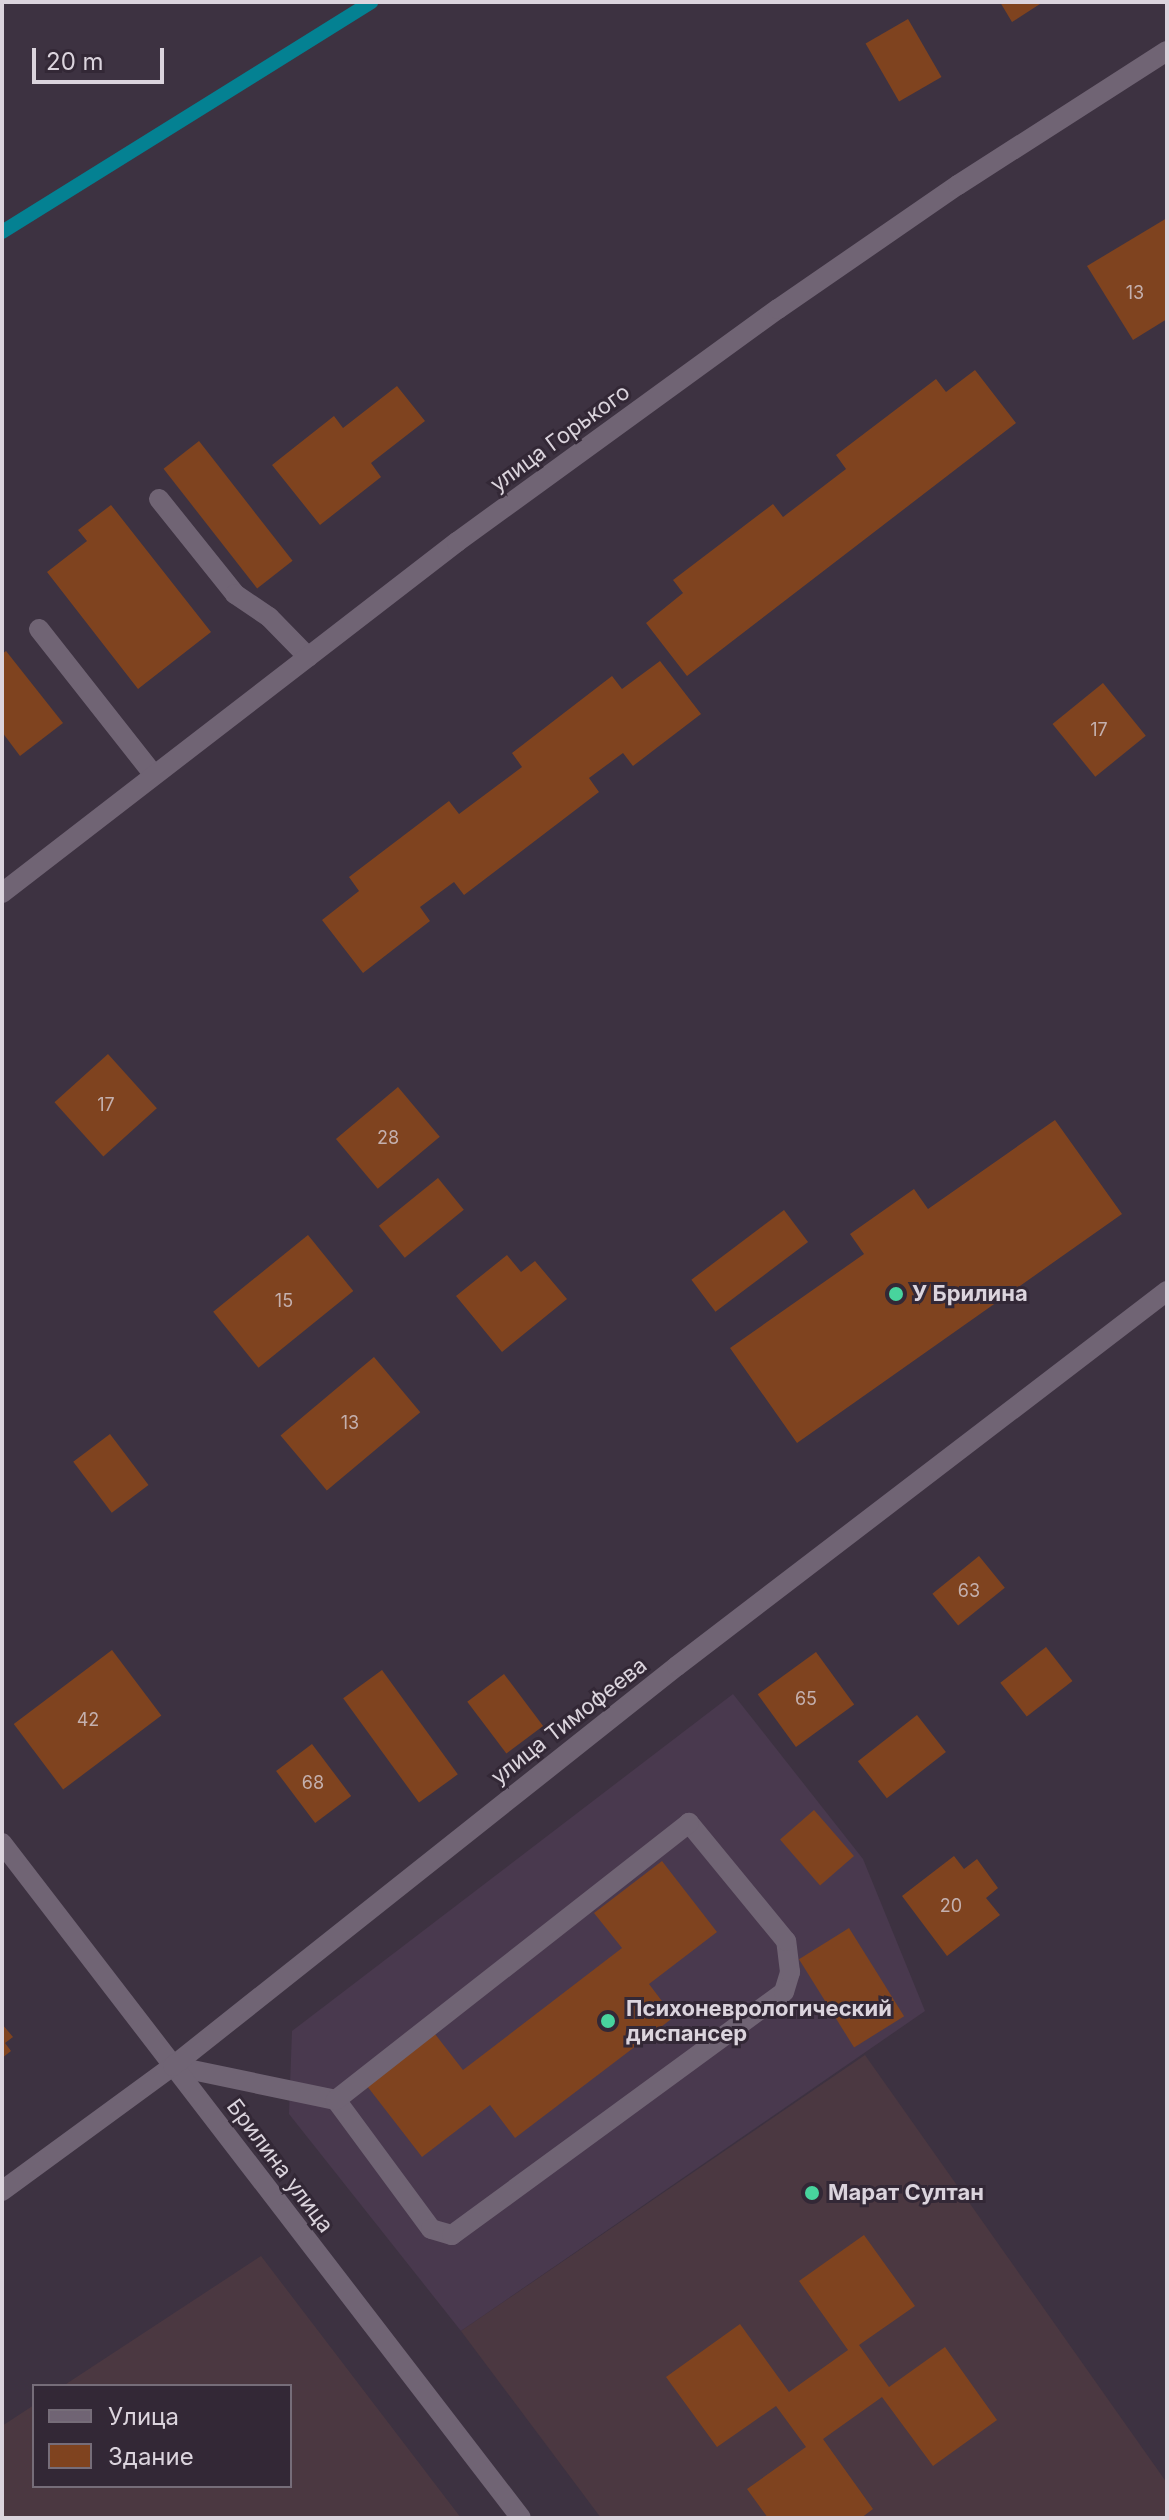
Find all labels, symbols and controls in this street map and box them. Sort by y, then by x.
scale bar [36,32,168,82]
text: 20 m [46,47,104,76]
house number: 13 [1126,282,1144,304]
street label: улица Горького [485,379,635,497]
house number: 17 [1090,719,1108,741]
house number: 17 [97,1094,115,1116]
house number: 28 [377,1127,399,1149]
place label: У Брилина [912,1281,1028,1307]
marker: У Брилина [887,1285,905,1303]
house number: 15 [275,1290,293,1312]
house number: 13 [341,1412,359,1434]
house number: 63 [958,1580,980,1602]
street label: улица Тимофеева [486,1652,652,1790]
house number: 65 [795,1688,817,1710]
house number: 42 [77,1709,99,1731]
house number: 68 [302,1772,324,1794]
house number: 20 [940,1895,962,1917]
place label: Психоневрологический диспансер [626,1995,892,2046]
marker: Психоневрологический диспансер [597,2010,619,2032]
street label: Брилина улица [221,2094,339,2238]
place label: Марат Султан [828,2180,984,2206]
marker: Марат Султан [803,2184,821,2202]
legend [32,2384,292,2488]
text: Улица [108,2402,179,2431]
text: Здание [108,2442,194,2471]

